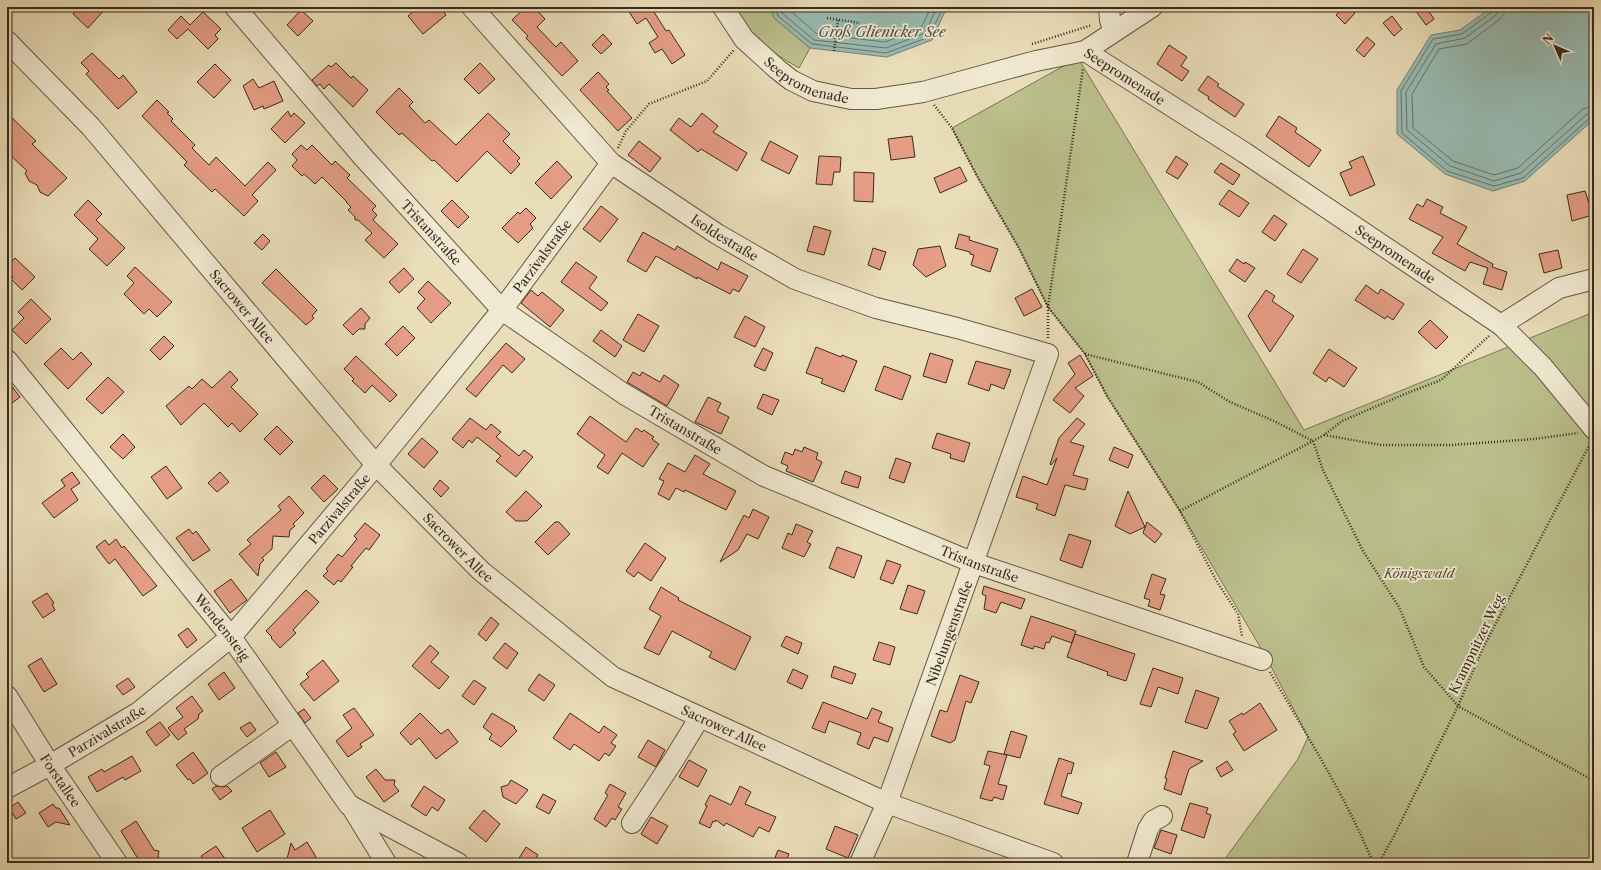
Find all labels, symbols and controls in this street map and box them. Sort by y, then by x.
water label: Groß Glienicker See [818,23,947,41]
north arrow [1535,26,1575,66]
text: N [1540,30,1557,47]
street label: Seepromenade [1081,44,1168,108]
street label: Seepromenade [761,53,850,106]
street label: Tristanstraße [398,196,465,268]
street label: Isoldestraße [688,211,761,264]
street label: Parzivalstraße [510,216,575,296]
street label: Seepromenade [1352,221,1439,287]
street label: Sacrower Allee [207,266,278,347]
street label: Tristanstraße [646,402,725,458]
street label: Parzivalstraße [305,470,374,547]
street label: Sacrower Allee [420,510,497,586]
street label: Tristanstraße [938,542,1021,585]
park label: Königswald [1383,565,1455,581]
street label: Nibelungenstraße [923,578,975,688]
street label: Wendensteig [191,590,253,664]
street label: Krampnitzer Weg [1445,592,1507,696]
street label: Parzivalstraße [65,702,149,760]
street label: Sacrower Allee [679,702,769,755]
street label: Forstallee [37,751,84,810]

